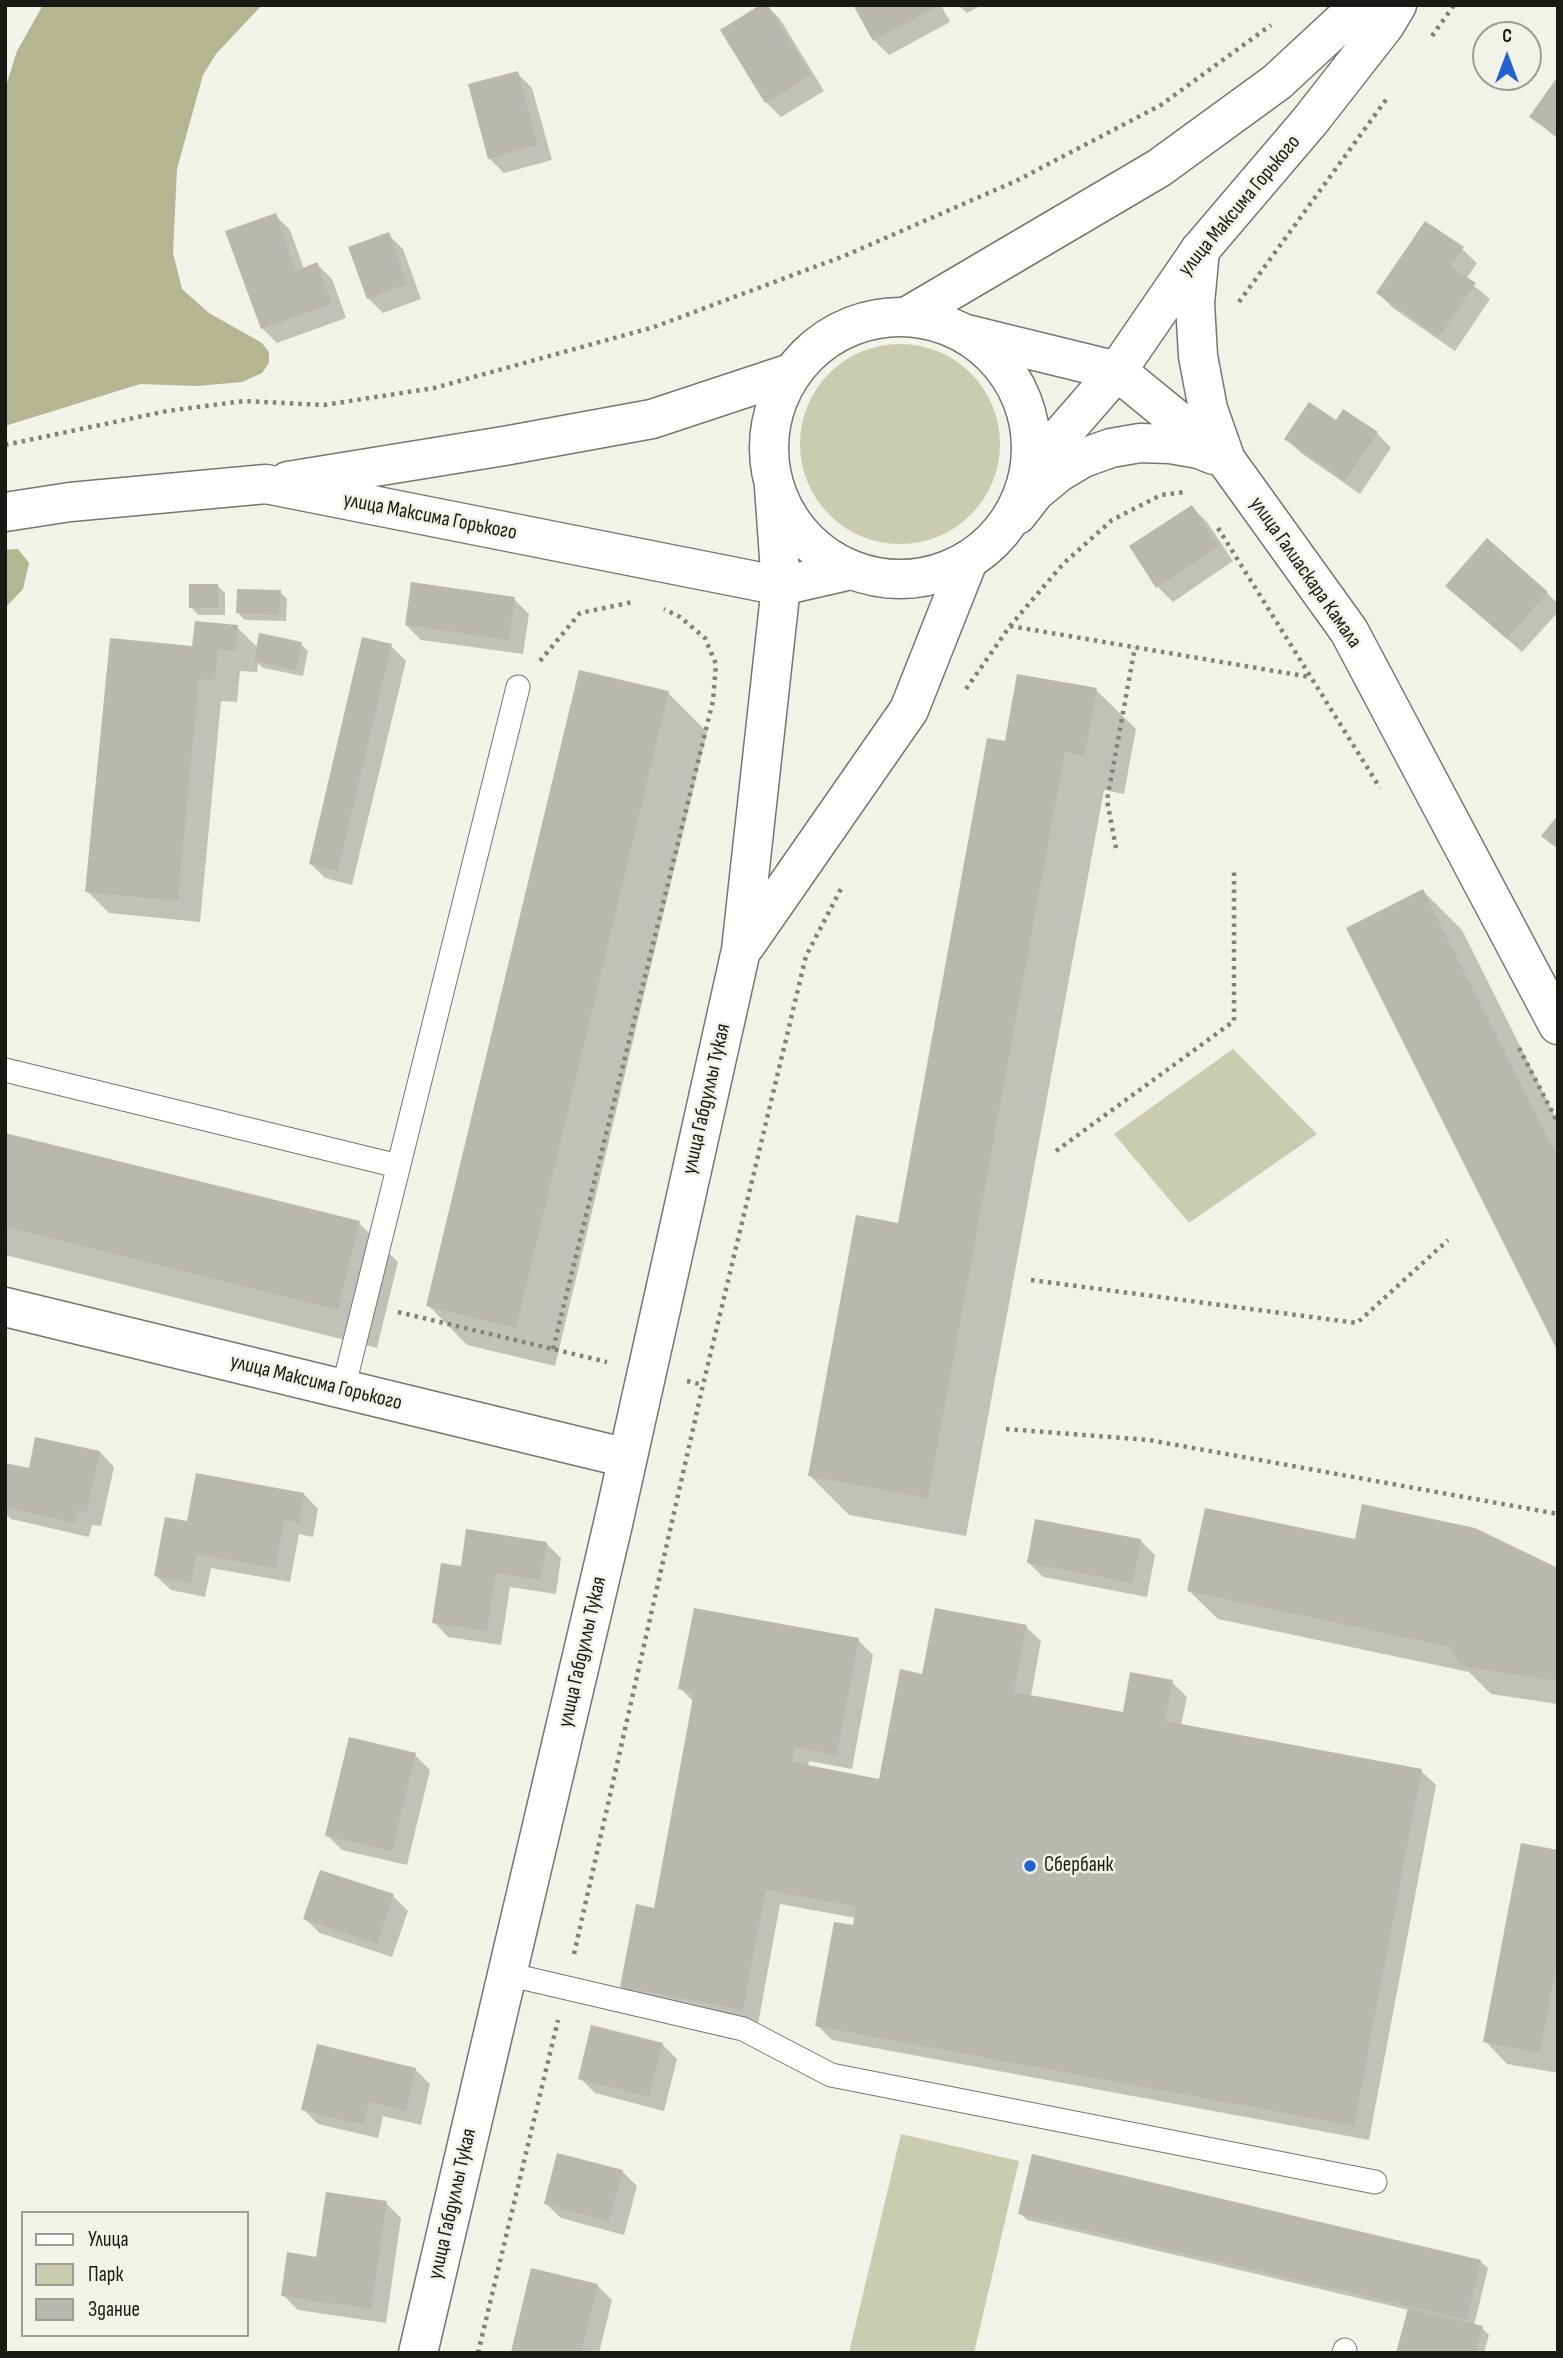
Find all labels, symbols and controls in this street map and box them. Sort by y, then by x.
north arrow [1472,21,1542,91]
text: С [1502,25,1512,48]
street label: улица Максима Горького [1174,130,1306,282]
street label: улица Максима Горького [341,488,519,546]
street label: улица Галиаскара Камала [1243,493,1367,653]
street label: улица Габдуллы Тукая [677,1021,737,1177]
street label: улица Максима Горького [227,1349,405,1417]
street label: улица Габдуллы Тукая [553,1574,613,1730]
place label: Сбербанк [1044,1853,1113,1879]
marker: Сбербанк [1022,1858,1038,1874]
street label: улица Габдуллы Тукая [423,2126,483,2282]
legend [21,2211,248,2337]
text: Улица [88,2227,129,2252]
text: Парк [88,2262,123,2287]
text: Здание [88,2297,140,2322]

